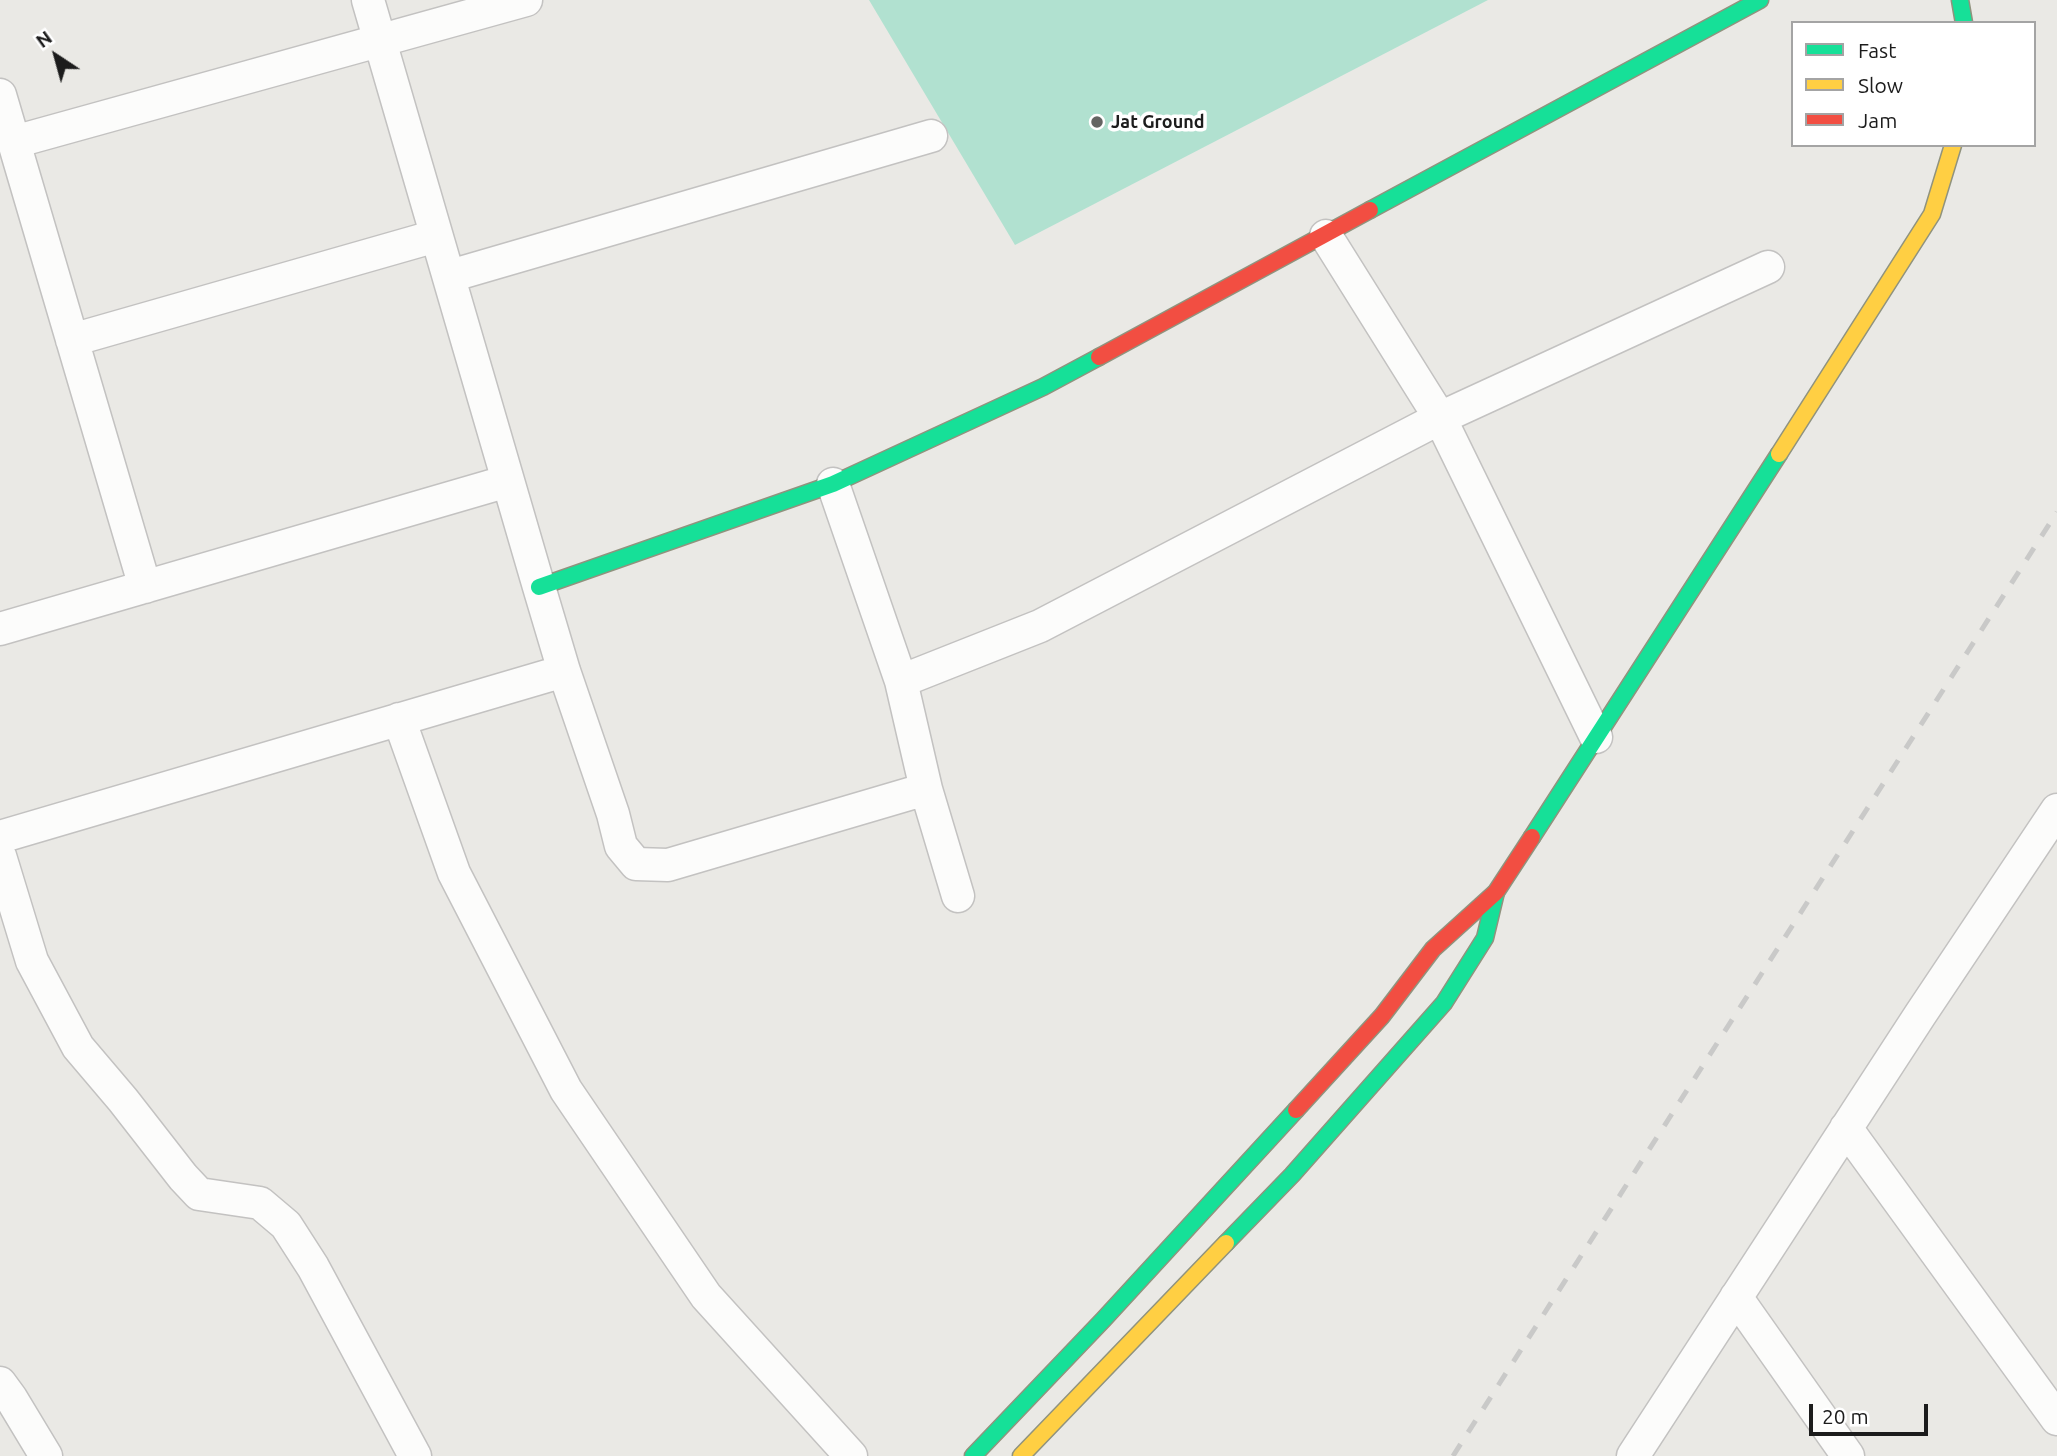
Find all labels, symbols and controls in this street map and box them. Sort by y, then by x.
north arrow [21,21,91,91]
legend [1791,21,2036,147]
text: N [31,26,56,52]
text: Fast [1858,38,1896,62]
text: Slow [1858,73,1903,97]
text: Jam [1858,108,1897,132]
place label: Jat Ground [1111,111,1205,133]
marker: Jat Ground [1089,114,1105,130]
scale bar [1812,1390,1931,1434]
text: 20 m [1822,1404,1869,1428]

